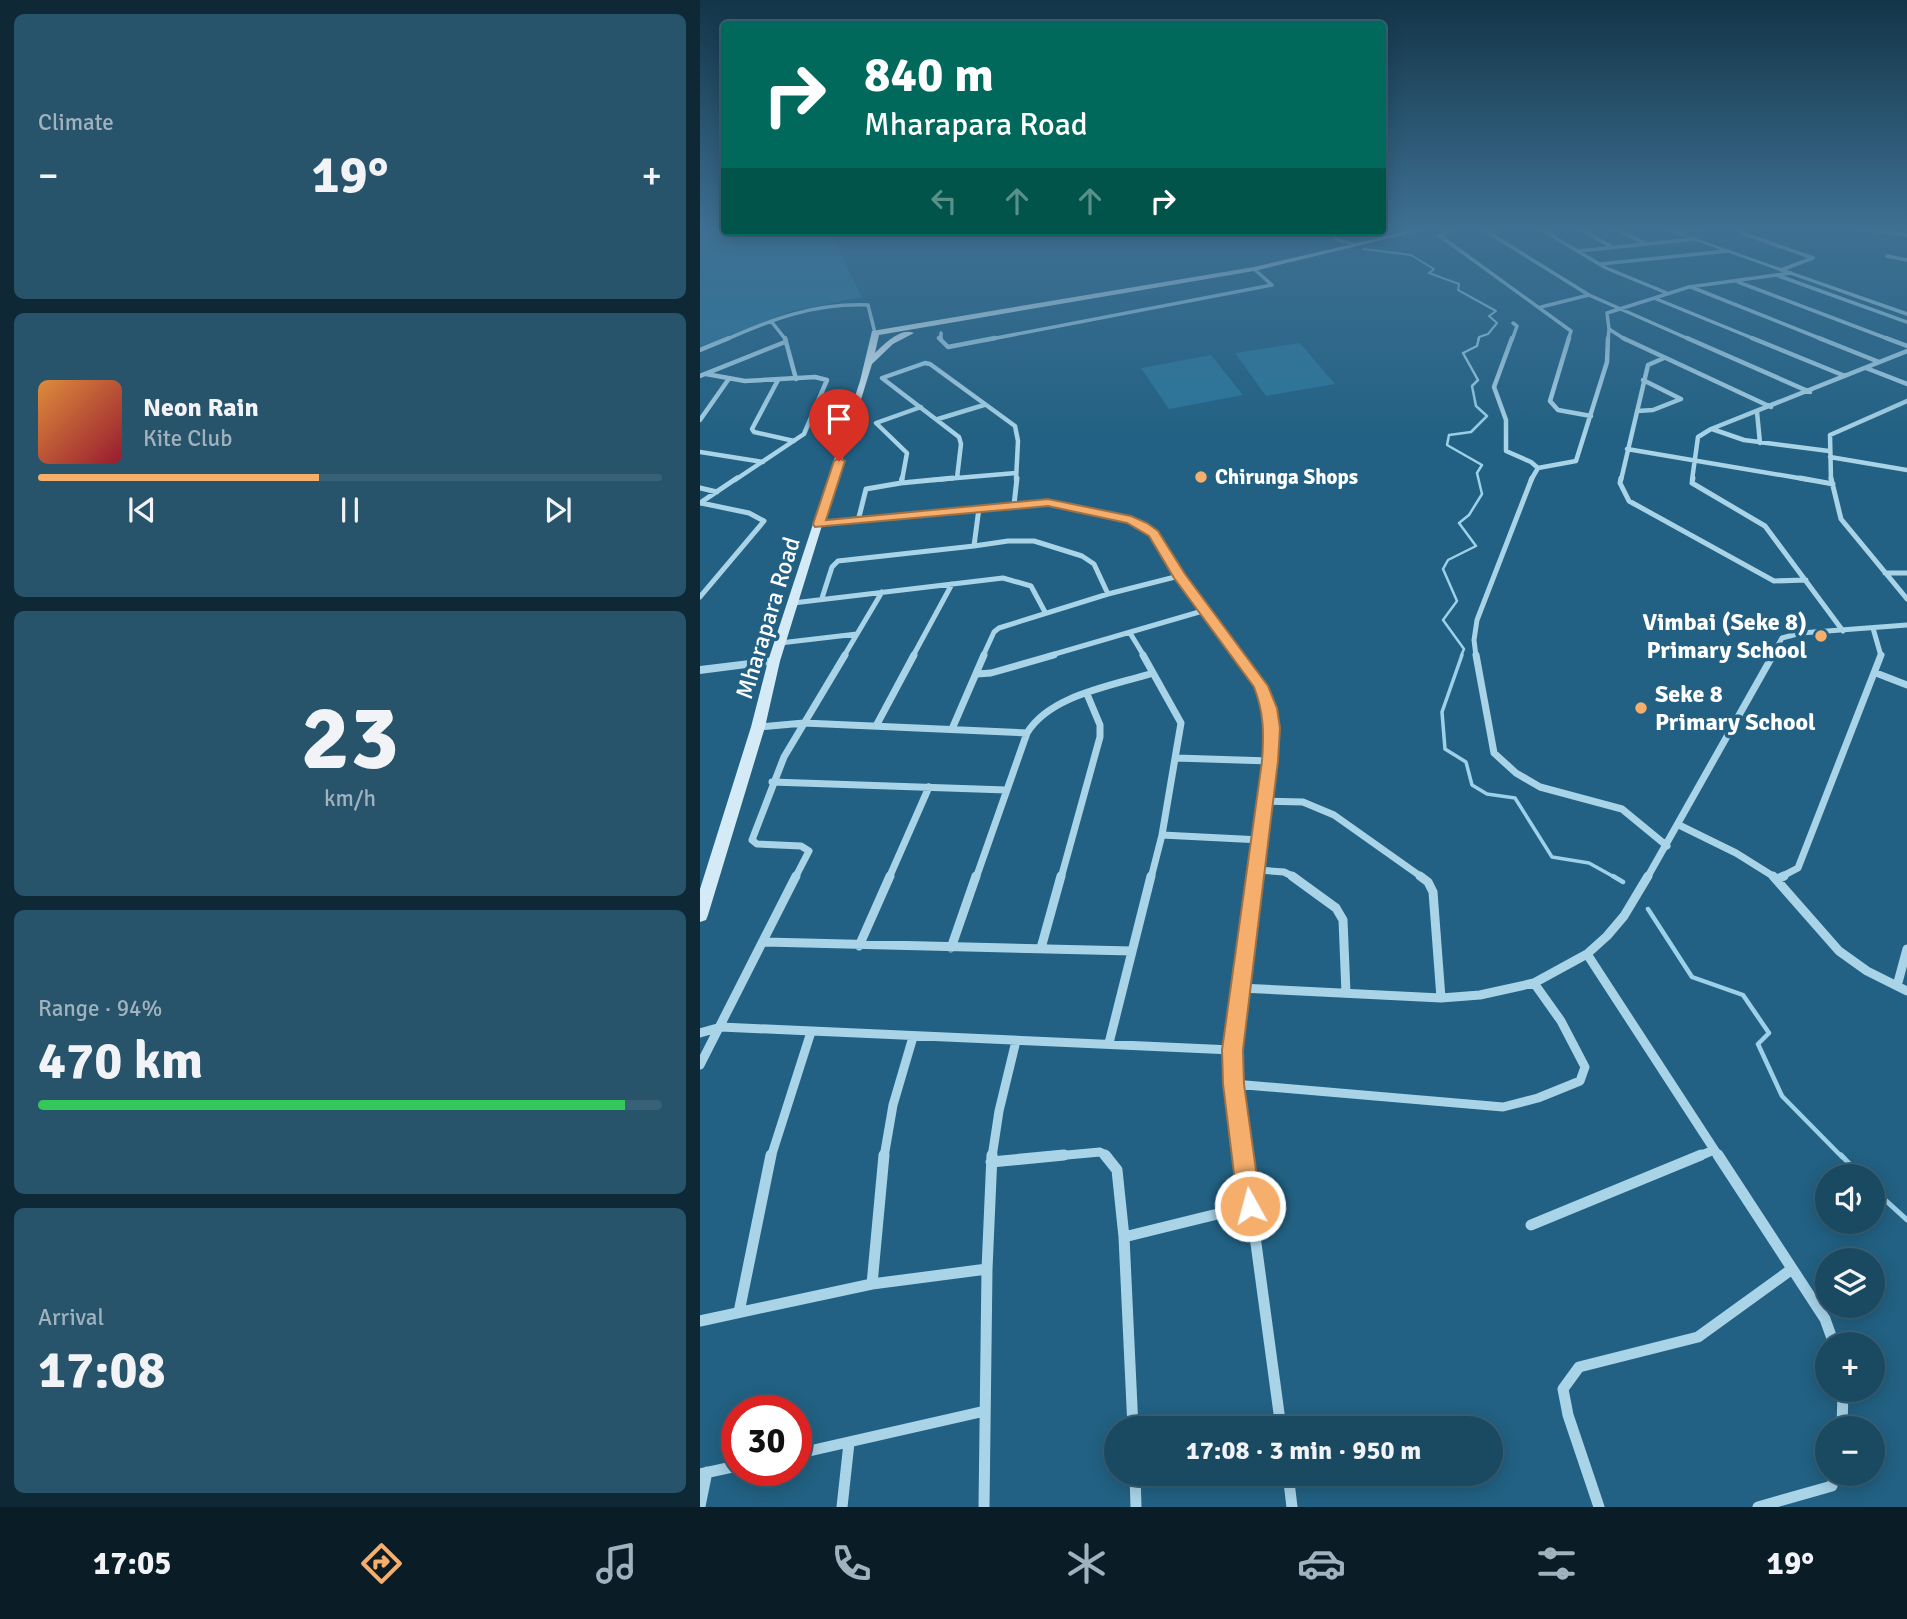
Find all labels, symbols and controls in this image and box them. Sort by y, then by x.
text: 840 m [864,45,994,105]
icon: right [749,49,840,140]
text: Mharapara Road [864,105,1088,144]
text: Climate [38,108,114,137]
text: 19° [312,143,388,207]
text: − [38,152,59,199]
text: + [641,152,662,199]
icon: left [925,182,963,220]
icon: ahead [998,182,1036,220]
icon: ahead [1071,182,1109,220]
icon: right [1144,182,1182,220]
pin [809,389,869,461]
text: Neon Rain [143,392,259,424]
icon: arrive [820,400,858,438]
text: Kite Club [143,424,232,453]
place label: Chirunga Shops [1215,464,1358,490]
marker: Chirunga Shops [1193,469,1209,485]
icon: previous [123,491,161,529]
icon: pause [331,491,369,529]
icon: next [539,491,577,529]
street label: Mharapara Road [729,533,807,703]
place label: Vimbai (Seke 8) Primary School [1643,607,1807,665]
marker: Vimbai (Seke 8) Primary School [1813,628,1829,644]
place label: Seke 8 Primary School [1655,679,1816,737]
text: 23 [301,682,399,795]
marker: Seke 8 Primary School [1633,700,1649,716]
text: km/h [324,784,376,813]
text: Range · 94% [38,994,162,1023]
text: 470 km [38,1029,203,1093]
map controls [1815,1164,1885,1486]
button: sound [1815,1164,1885,1234]
position arrow [1213,1169,1287,1243]
button: layers [1815,1248,1885,1318]
text: Arrival [38,1303,104,1332]
button: + [1815,1332,1885,1402]
text: 17:08 [38,1338,166,1402]
speed limit sign: 30 [721,1395,812,1486]
button: − [1815,1416,1885,1486]
text: 17:08 · 3 min · 950 m [1186,1435,1421,1467]
icon: directions [357,1539,406,1588]
icon: music [592,1539,641,1588]
icon: phone [827,1539,876,1588]
icon: climate [1062,1539,1111,1588]
icon: car [1297,1539,1346,1588]
icon: filters [1532,1539,1581,1588]
text: 17:05 [93,1544,171,1583]
text: 19° [1767,1544,1814,1583]

